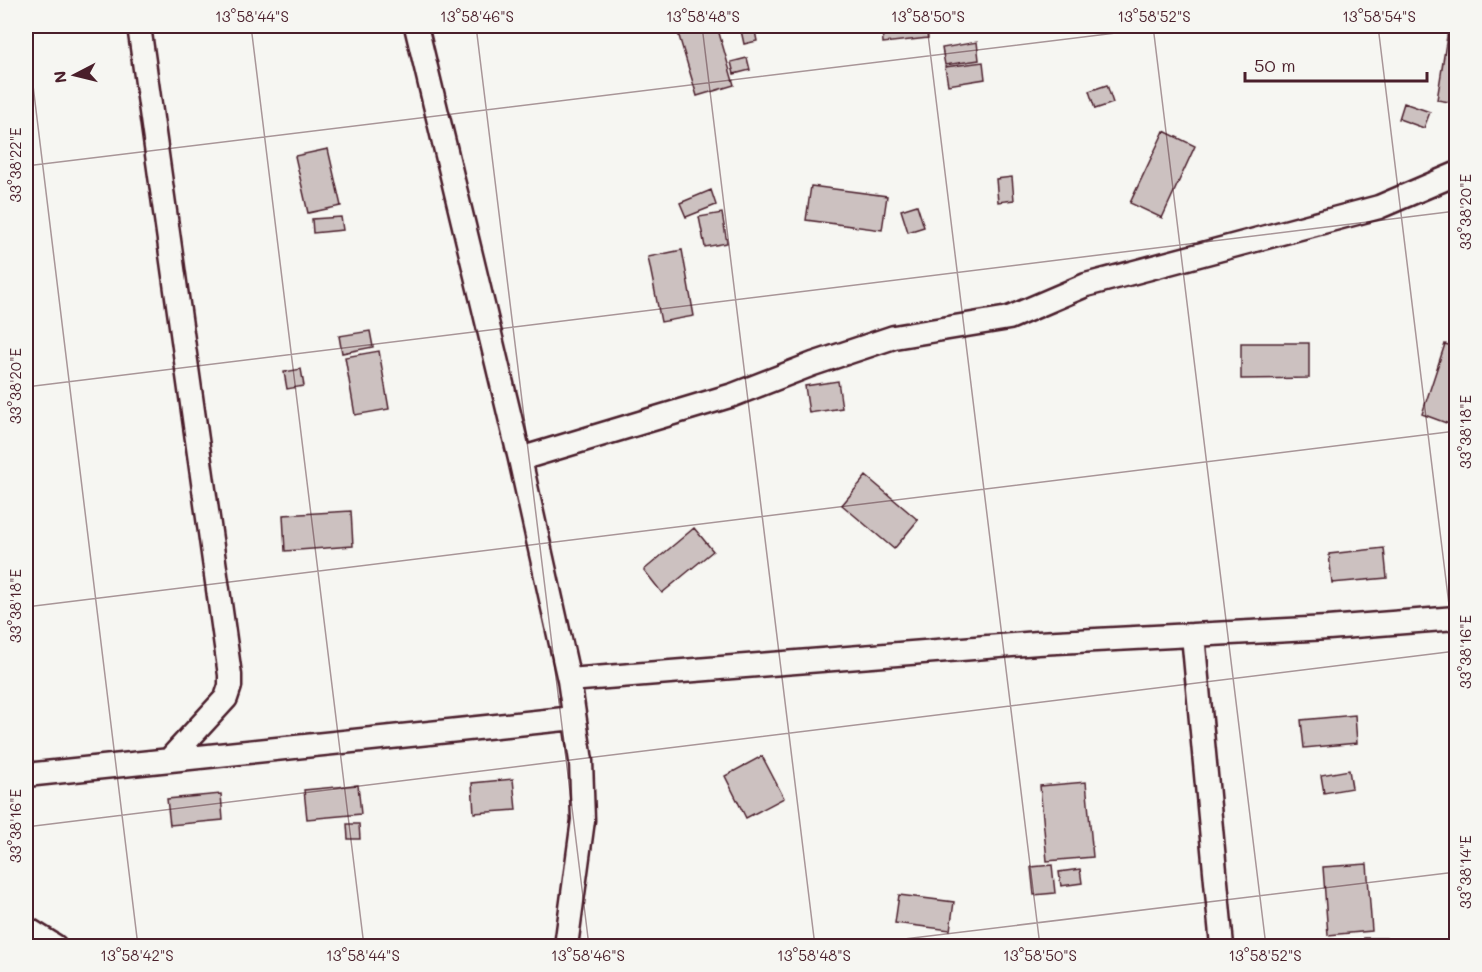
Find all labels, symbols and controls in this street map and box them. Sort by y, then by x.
text: 13°58'44"S [215,6,289,26]
text: 13°58'46"S [440,6,514,26]
text: 13°58'48"S [666,6,740,26]
text: 13°58'50"S [891,6,965,26]
text: 13°58'52"S [1117,6,1191,26]
text: 13°58'54"S [1342,6,1416,26]
north arrow [45,45,105,105]
scale bar [1245,45,1426,83]
text: 50 m [1254,53,1296,77]
text: N [48,70,71,84]
text: 33°38'22"E [5,127,25,203]
text: 33°38'20"E [1455,174,1475,250]
text: 33°38'20"E [5,348,25,424]
text: 33°38'18"E [1455,394,1475,469]
text: 33°38'18"E [5,568,25,643]
text: 33°38'16"E [1455,615,1475,689]
text: 33°38'16"E [5,789,25,863]
text: 33°38'14"E [1455,835,1475,909]
text: 13°58'42"S [100,945,174,965]
text: 13°58'44"S [326,945,400,965]
text: 13°58'46"S [551,945,625,965]
text: 13°58'48"S [777,945,851,965]
text: 13°58'50"S [1003,945,1077,965]
text: 13°58'52"S [1228,945,1302,965]

